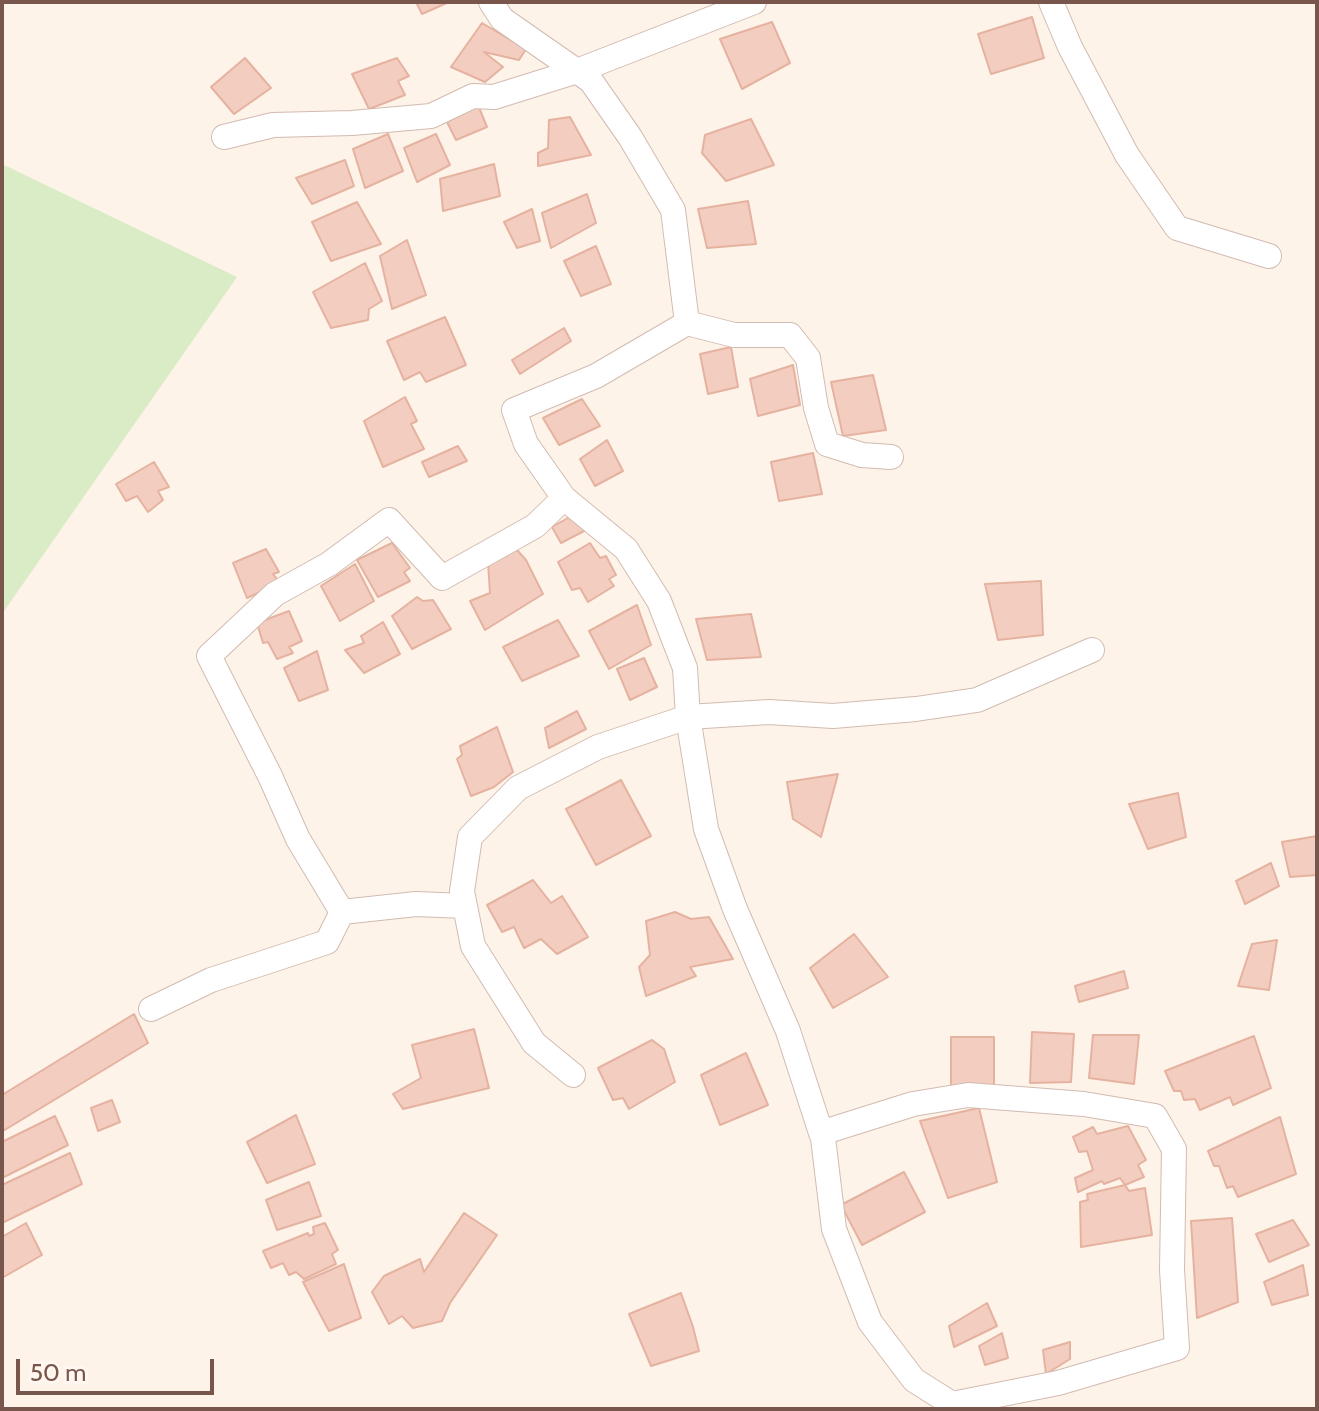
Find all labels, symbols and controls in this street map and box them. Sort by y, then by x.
scale bar [20,1343,218,1393]
text: 50 m [30,1358,86,1387]

